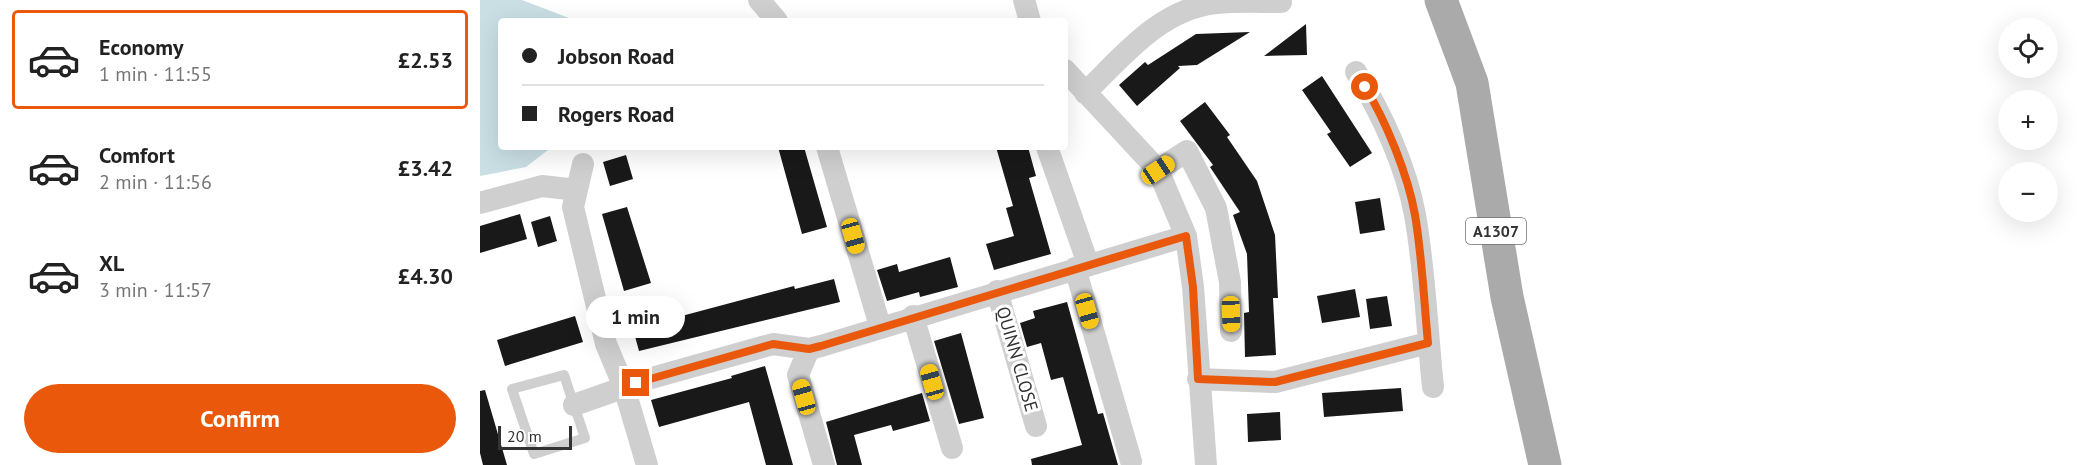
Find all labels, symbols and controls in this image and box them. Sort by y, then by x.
map controls [1998,18,2058,222]
button: locate [1998,18,2058,78]
icon: car [27,33,81,87]
text: Economy [99,33,183,61]
text: Jobson Road [558,42,674,70]
text: £2.53 [398,46,453,74]
text: 1 min · 11:55 [99,61,212,87]
route start [1351,73,1378,100]
button: + [1998,90,2058,150]
text: Rogers Road [558,100,674,128]
icon: car [27,141,81,195]
text: Comfort [99,141,175,169]
car [1138,152,1178,188]
text: £3.42 [398,154,453,182]
button: − [1998,162,2058,222]
text: 2 min · 11:56 [99,169,212,195]
car [839,216,867,256]
road number: A1307 [1466,218,1526,244]
icon: car [27,249,81,303]
text: XL [99,249,124,277]
text: £4.30 [398,262,453,290]
text: 3 min · 11:57 [99,277,212,303]
car [1073,291,1101,331]
callout: 1 min [586,296,686,338]
car [1221,296,1241,332]
text: 1 min [611,304,660,330]
street label: QUINN CLOSE [992,304,1043,414]
car [918,362,946,402]
route end [622,369,649,396]
car [790,377,818,417]
button: Confirm [24,384,456,453]
scale bar [498,423,572,450]
text: 20 m [507,426,542,446]

